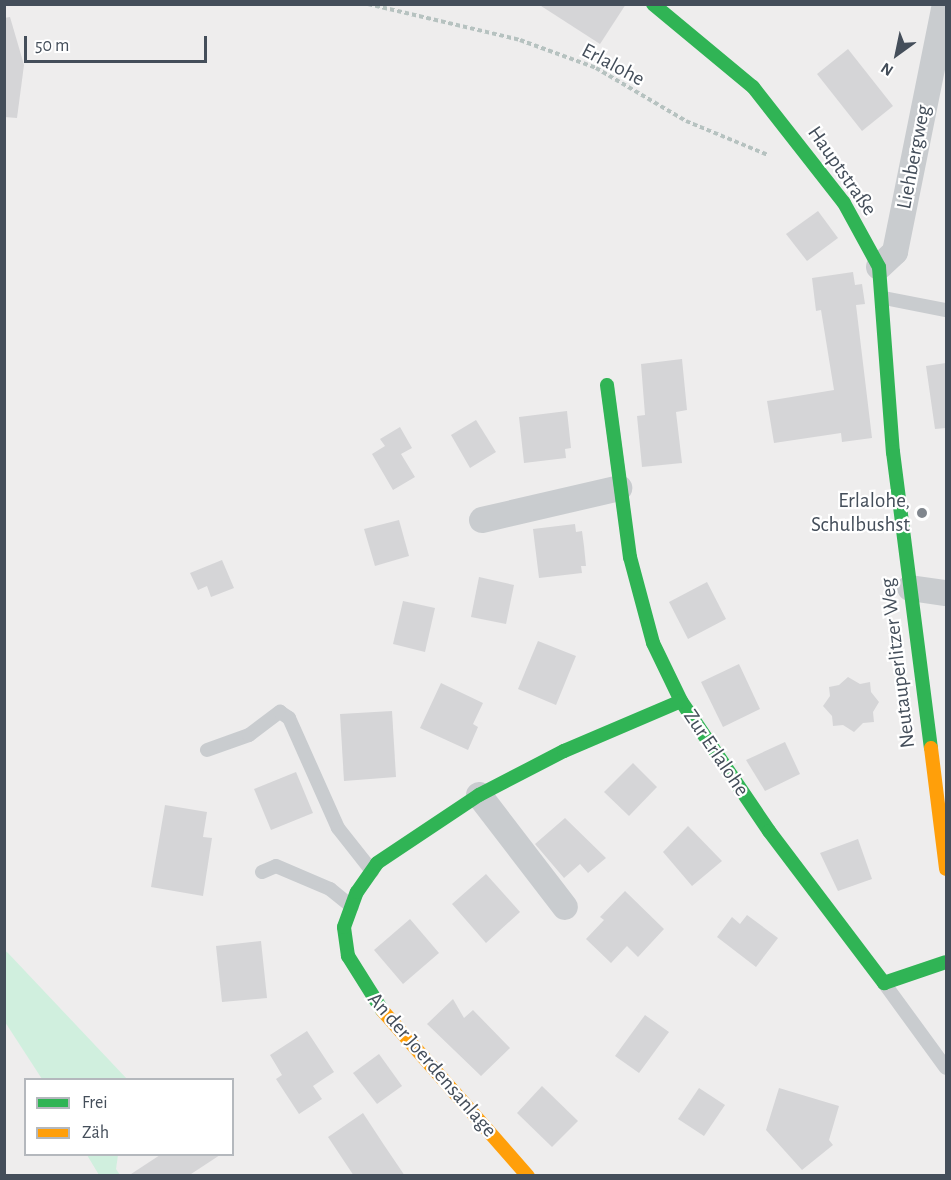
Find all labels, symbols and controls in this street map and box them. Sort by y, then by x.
scale bar [27,24,210,62]
north arrow [867,24,927,84]
text: 50 m [35,37,69,55]
street label: Erlalohe [577,38,649,92]
text: N [878,59,896,79]
street label: Liehbergweg [892,103,936,211]
street label: Hauptstraße [802,121,882,221]
place label: Erlalohe, Schulbushst [811,488,910,538]
marker: Erlalohe, Schulbushst [915,506,929,520]
street label: Neutauperlitzer Weg [875,576,921,750]
street label: Zur Erlalohe [678,705,754,801]
street label: An der Joerdensanlage [362,987,502,1143]
legend [24,1078,234,1156]
text: Frei [82,1094,108,1112]
text: Zäh [82,1124,109,1142]

